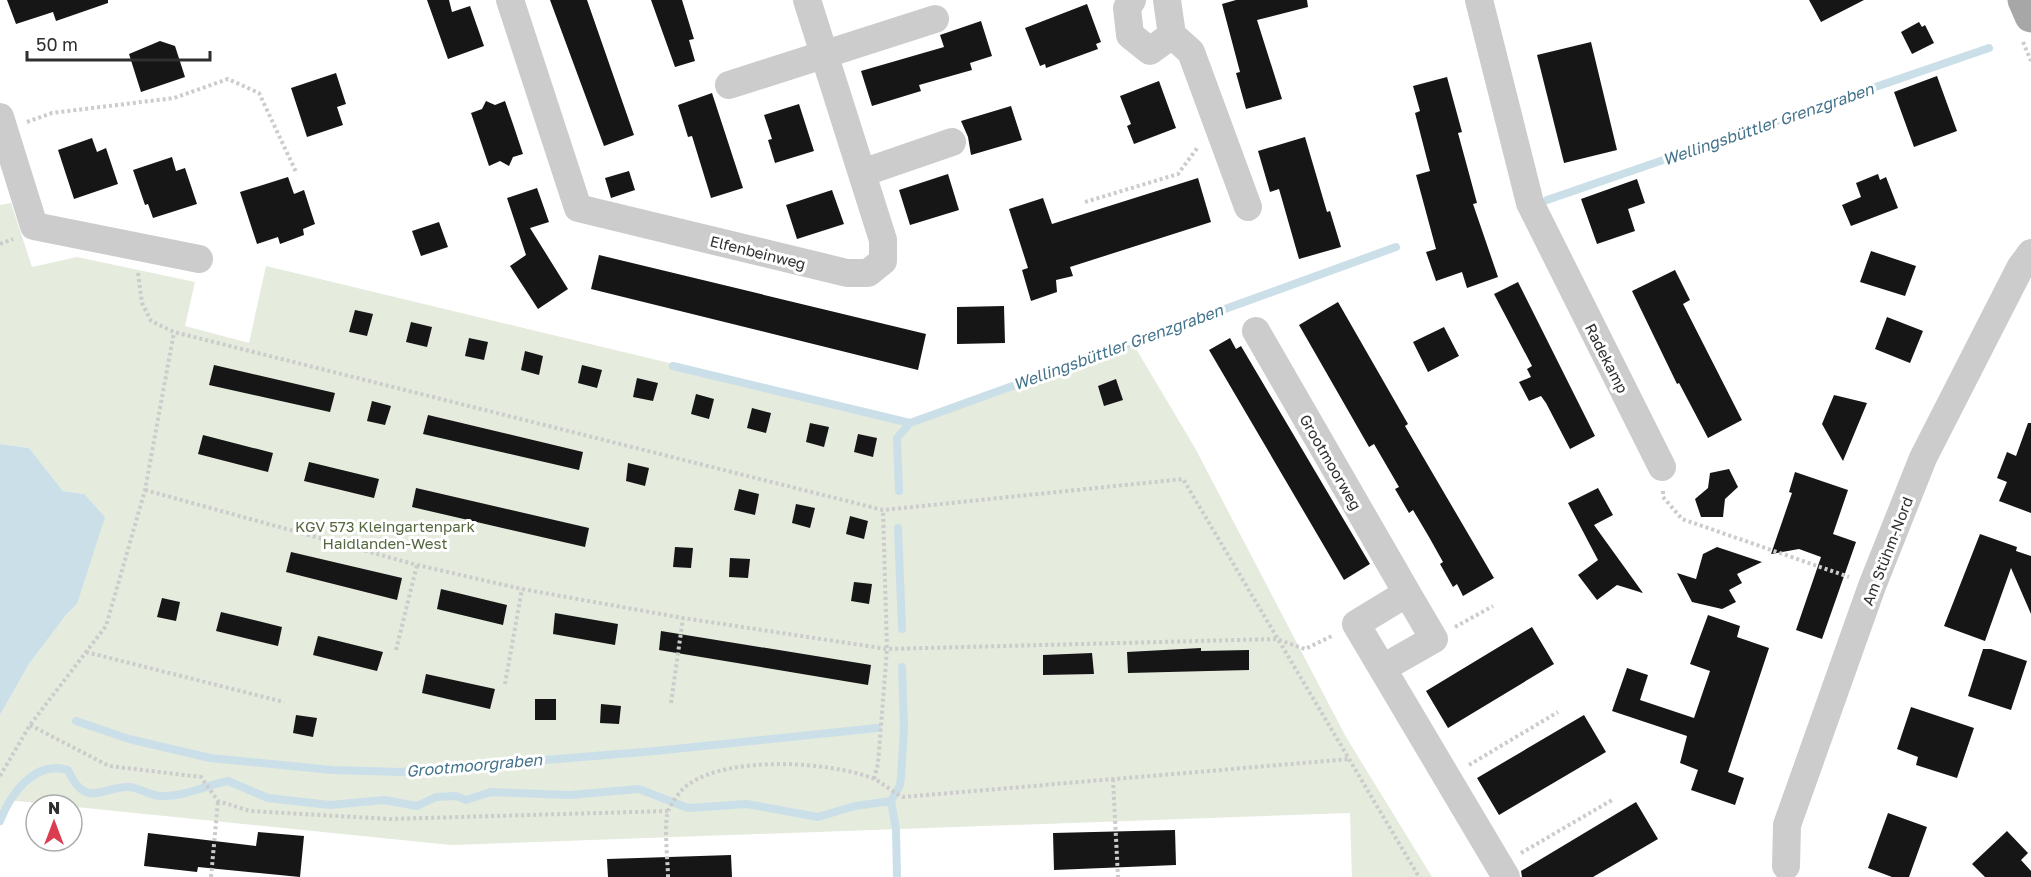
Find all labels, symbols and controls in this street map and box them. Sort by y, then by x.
scale bar [27,24,210,62]
text: 50 m [36,33,78,55]
water label: Wellingsbüttler Grenzgraben [1660,78,1877,170]
street label: Elfenbeinweg [708,231,808,273]
water label: Wellingsbüttler Grenzgraben [1010,299,1227,394]
street label: Radekamp [1582,320,1632,396]
street label: Grootmoorweg [1296,411,1366,513]
street label: Am Stühm-Nord [1858,494,1916,608]
park label: KGV 573 Kleingartenpark Haidlanden-West [295,517,475,552]
water label: Grootmoorgraben [405,749,544,781]
north arrow [24,793,84,853]
text: N [48,798,60,818]

